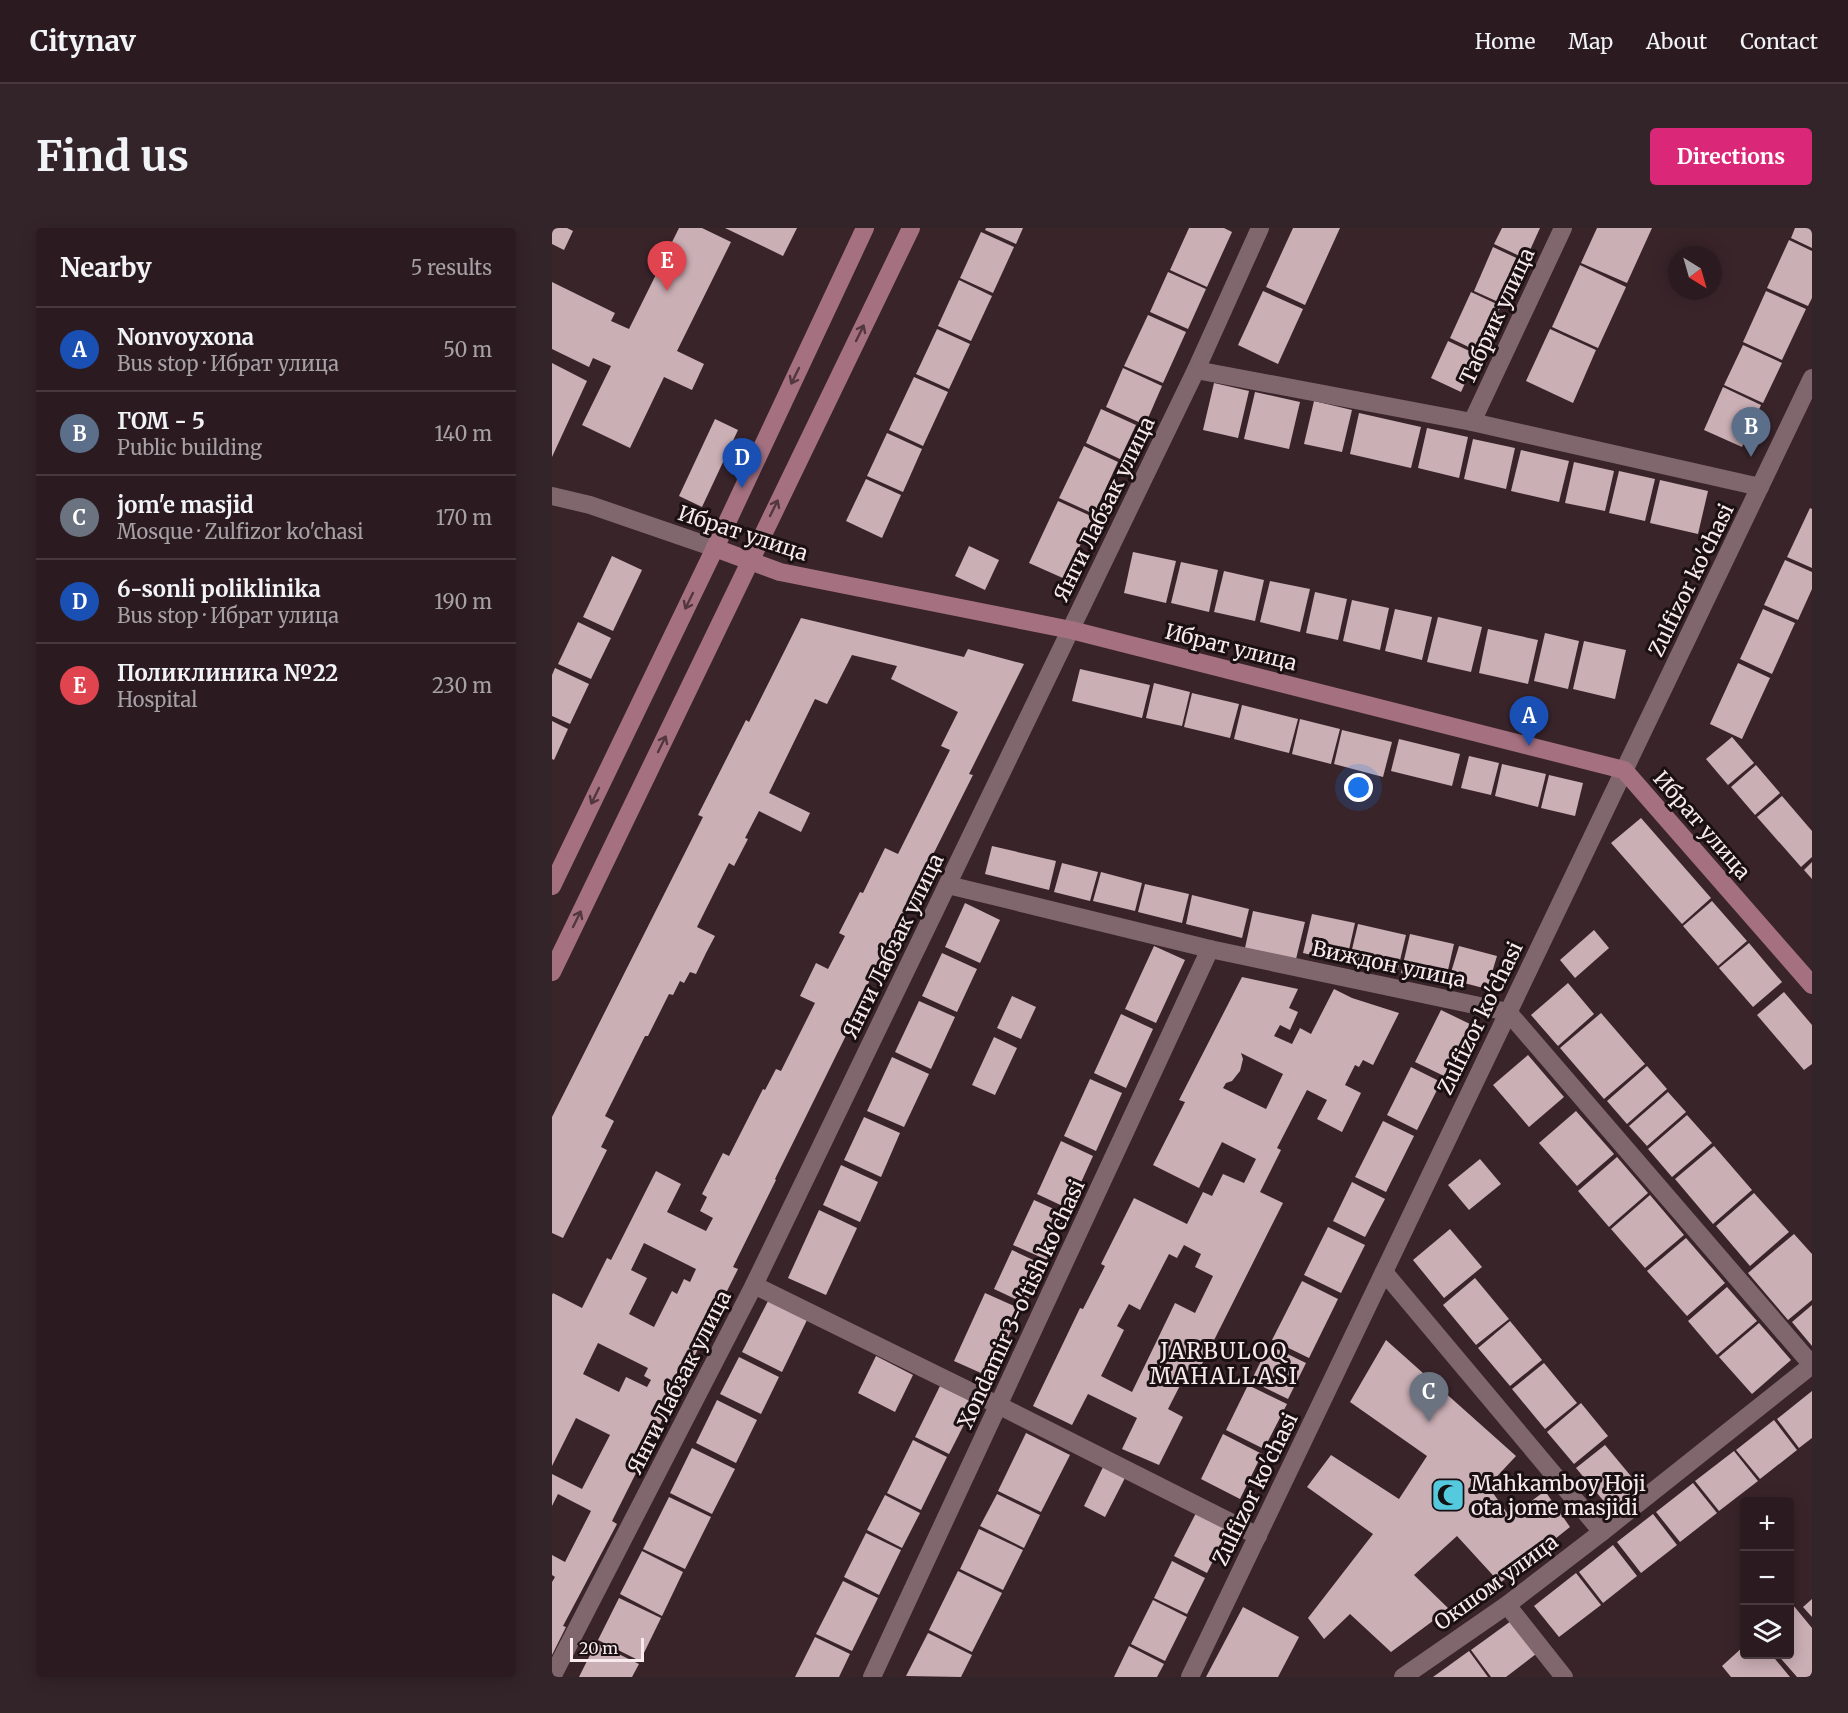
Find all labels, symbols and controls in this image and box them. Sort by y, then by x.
text: Citynav [30,23,136,59]
text: Home [1475,28,1535,55]
text: Map [1568,28,1613,55]
text: About [1646,28,1707,55]
text: Contact [1740,28,1818,55]
button: Directions [1650,128,1812,185]
text: Find us [36,130,189,182]
pin: E [648,242,686,291]
street label: Табрик улица [1454,243,1540,389]
north arrow [1668,246,1722,300]
text: Nearby [60,251,152,284]
text: 5 results [411,255,492,280]
text: Nonvoyxona [117,323,254,351]
one-way arrow [855,325,867,343]
text: A [72,337,87,362]
text: 50 m [443,337,492,362]
text: Bus stop · Ибрат улица [117,351,339,376]
one-way arrow [788,366,800,384]
text: ГОМ - 5 [117,407,205,435]
pin: B [1732,408,1770,457]
street label: Янги Лабзак улица [1047,412,1161,606]
text: B [73,421,86,446]
text: 140 m [435,421,492,446]
text: Public building [117,435,262,460]
pin: D [722,438,762,488]
text: jom'e masjid [117,491,254,519]
street label: Ибрат улица [675,499,811,567]
street label: Zulfizor ko'chasi [1642,499,1740,661]
one-way arrow [769,500,781,518]
text: C [73,505,86,530]
text: 170 m [436,505,492,530]
text: Mosque · Zulfizor ko'chasi [117,519,364,544]
text: 6-sonli poliklinika [117,575,321,603]
text: D [72,589,87,614]
text: 190 m [434,589,492,614]
one-way arrow [683,592,695,610]
text: Bus stop · Ибрат улица [117,603,339,628]
street label: Ибрат улица [1162,618,1300,676]
text: Поликлиника №22 [117,659,338,687]
text: E [73,673,86,698]
text: 230 m [432,673,492,698]
text: Hospital [117,687,197,712]
pin: A [1510,696,1548,746]
one-way arrow [656,735,668,753]
street label: Ибрат улица [1648,765,1756,885]
your location [1344,773,1373,802]
one-way arrow [589,786,601,804]
street label: Янги Лабзак улица [836,849,950,1043]
one-way arrow [572,911,584,929]
street label: Виждон улица [1310,935,1468,993]
street label: Zulfizor ko'chasi [1431,937,1529,1099]
street label: Xondamir 3-o'tish ko'chasi [951,1175,1091,1433]
street label: Янги Лабзак улица [621,1286,737,1478]
district label: JARBULOQ MAHALLASI [1150,1337,1298,1390]
pin: C [1410,1372,1448,1422]
street label: Zulfizor ko'chasi [1206,1408,1304,1570]
place label: Mahkamboy Hoji ota jome masjidi [1471,1470,1646,1521]
mosque icon: Mahkamboy Hoji ota jome masjidi [1430,1477,1466,1513]
map controls [1740,1497,1794,1659]
button: + [1740,1497,1794,1551]
street label: Окшом улица [1429,1528,1563,1636]
button: − [1740,1551,1794,1605]
button: layers [1740,1605,1794,1659]
scale bar [570,1635,644,1662]
text: 20 m [579,1638,618,1658]

